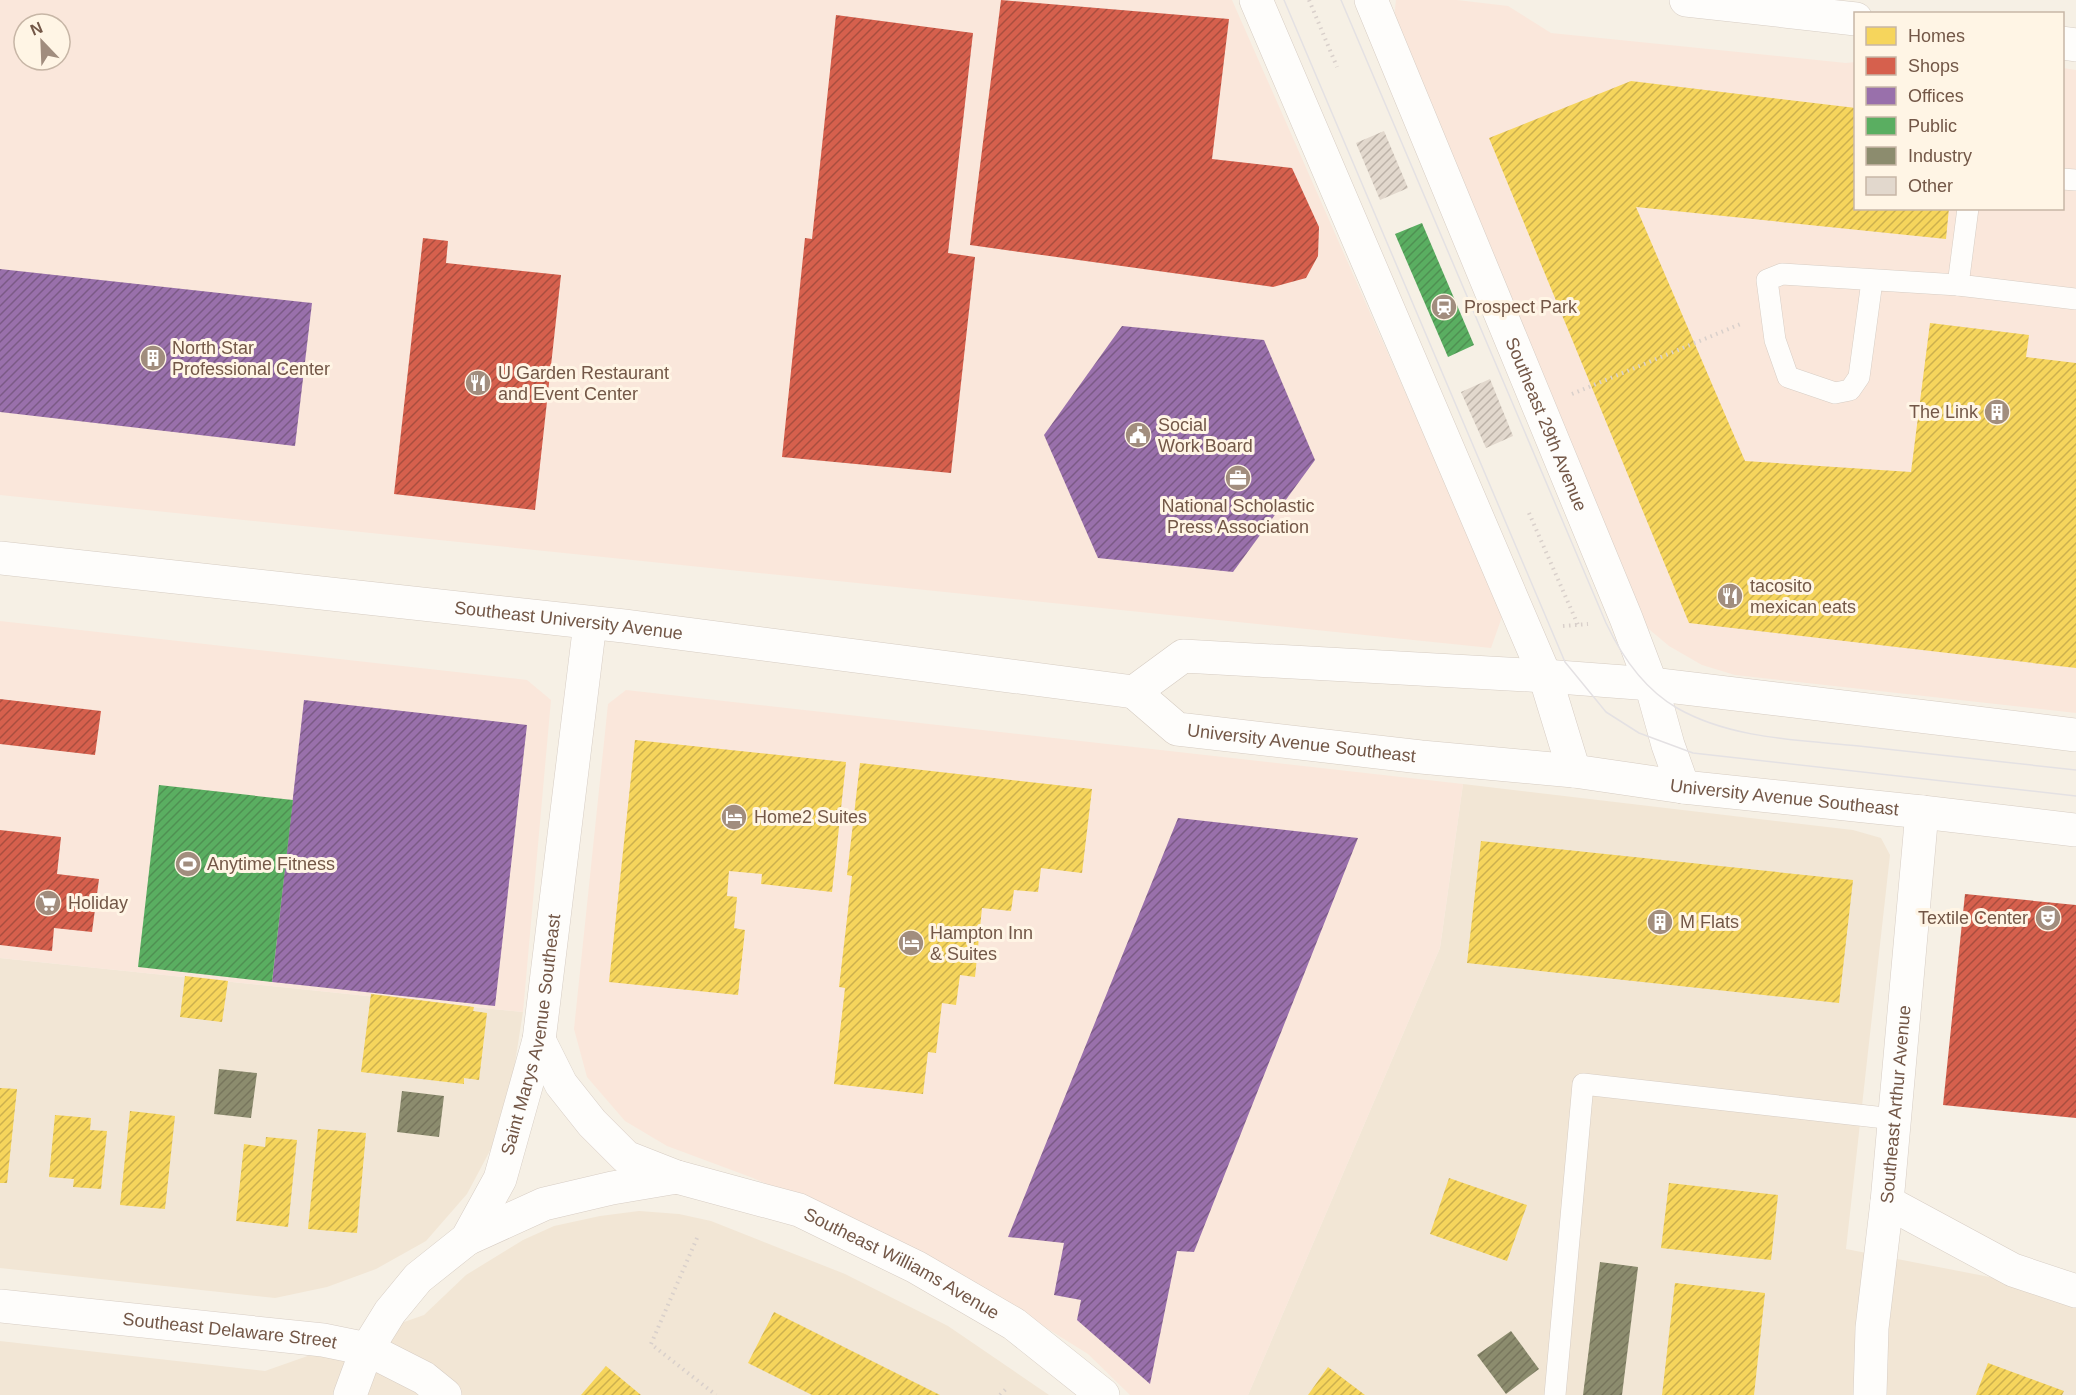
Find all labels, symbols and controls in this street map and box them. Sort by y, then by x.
north arrow [12,12,72,72]
legend [1854,12,2064,210]
text: N [28,19,45,39]
text: Homes [1908,26,1965,46]
text: Shops [1908,56,1959,76]
text: Offices [1908,86,1964,106]
text: Public [1908,116,1957,136]
text: Industry [1908,146,1972,166]
text: Other [1908,176,1953,196]
station icon: Prospect Park [1429,292,1459,322]
place label: Prospect Park [1464,297,1578,317]
street label: Southeast 29th Avenue [1501,335,1591,514]
place label: North Star Professional Center [172,338,330,379]
building icon: North Star Professional Center [138,343,168,373]
place label: U Garden Restaurant and Event Center [498,363,669,404]
restaurant icon: U Garden Restaurant and Event Center [463,368,493,398]
building icon: The Link [1982,397,2012,427]
place label: The Link [1909,402,1979,422]
place label: Social Work Board [1158,415,1253,456]
public building icon: Social Work Board [1123,420,1153,450]
office icon: National Scholastic Press Association [1223,463,1253,493]
place label: National Scholastic Press Association [1161,496,1315,537]
place label: tacosito mexican eats [1750,576,1856,617]
restaurant icon: tacosito mexican eats [1715,581,1745,611]
street label: Southeast University Avenue [453,598,684,644]
street label: University Avenue Southeast [1186,720,1417,766]
street label: University Avenue Southeast [1669,775,1900,820]
hotel icon: Home2 Suites [719,802,749,832]
place label: Home2 Suites [754,807,867,827]
sports icon: Anytime Fitness [173,849,203,879]
place label: Anytime Fitness [207,854,335,874]
supermarket icon: Holiday [33,888,63,918]
place label: Holiday [68,893,128,913]
theatre icon: Textile Center [2033,903,2063,933]
building icon: M Flats [1645,907,1675,937]
place label: Textile Center [1918,908,2028,928]
place label: M Flats [1680,912,1739,932]
street label: Saint Marys Avenue Southeast [497,913,564,1157]
place label: Hampton Inn & Suites [930,923,1033,964]
hotel icon: Hampton Inn & Suites [896,928,926,958]
street label: Southeast Arthur Avenue [1877,1004,1915,1204]
street label: Southeast Williams Avenue [801,1204,1003,1323]
street label: Southeast Delaware Street [122,1309,339,1353]

